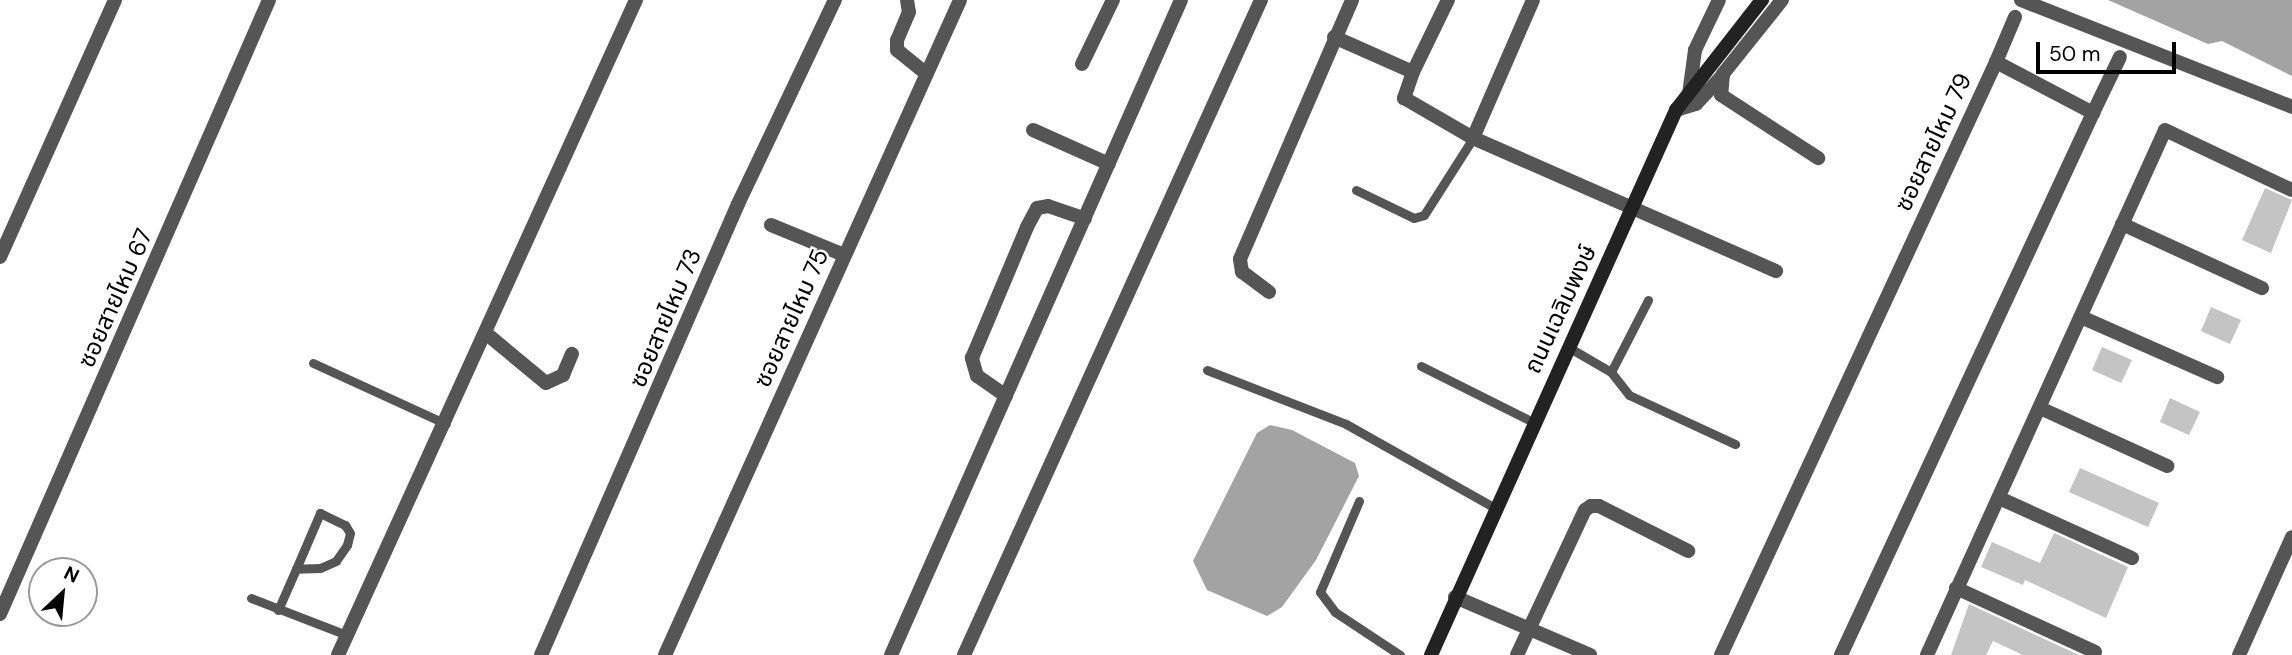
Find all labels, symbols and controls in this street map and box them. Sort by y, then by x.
scale bar [2040,28,2180,72]
text: 50 m [2049,40,2100,68]
street label: ซอยสายไหม 79 [1888,68,1978,216]
street label: ซอยสายไหม 67 [72,224,158,372]
street label: ถนนเฉลิมพงษ์ [1518,240,1602,378]
street label: ซอยสายไหม 73 [623,244,707,392]
street label: ซอยสายไหม 75 [748,244,834,392]
north arrow [28,557,98,627]
text: N [60,560,83,589]

